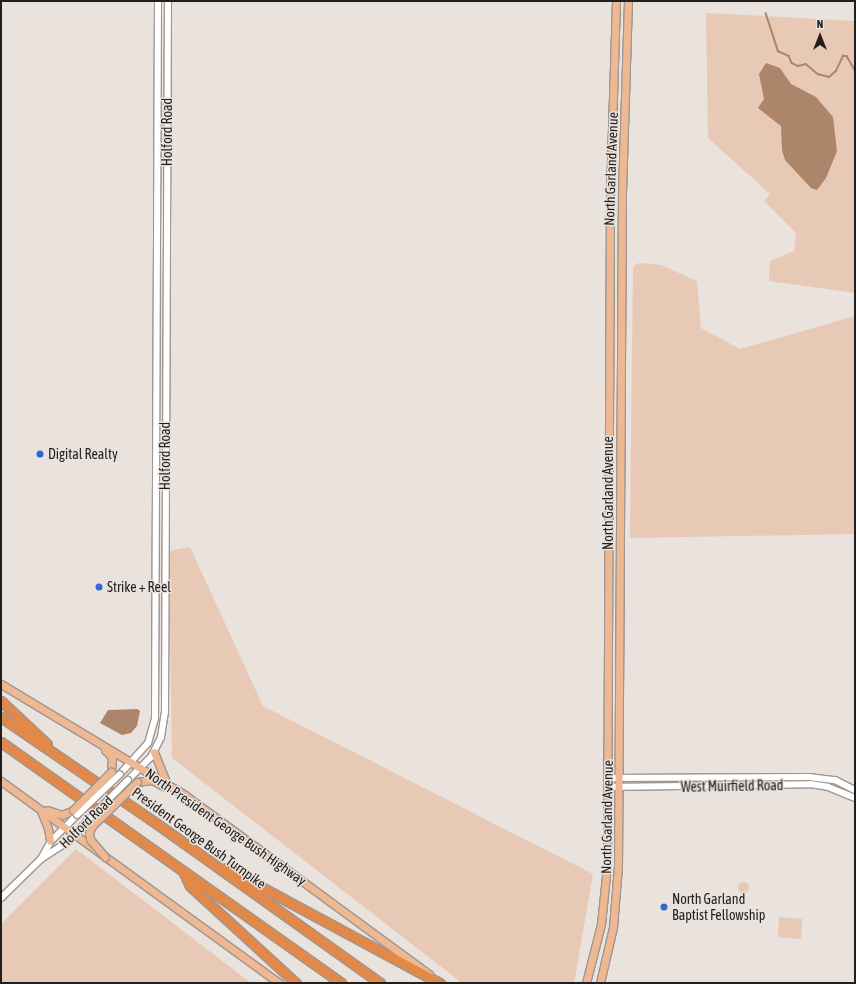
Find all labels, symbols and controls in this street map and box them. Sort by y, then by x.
north arrow [800,16,840,56]
text: N [817,18,823,30]
street label: Holford Road [159,98,175,166]
street label: North Garland Avenue [601,112,621,226]
street label: Holford Road [157,422,173,490]
street label: North Garland Avenue [600,436,616,550]
place label: Digital Realty [48,446,118,462]
marker: Digital Realty [35,449,45,459]
place label: Strike + Reel [107,579,171,595]
marker: Strike + Reel [94,582,104,592]
street label: North Garland Avenue [598,760,616,874]
street label: North President George Bush Highway [142,765,310,889]
street label: West Muirfield Road [681,777,783,795]
street label: President George Bush Turnpike [129,784,269,892]
street label: Holford Road [56,792,116,852]
place label: North Garland Baptist Fellowship [672,891,765,924]
marker: North Garland Baptist Fellowship [659,902,669,912]

